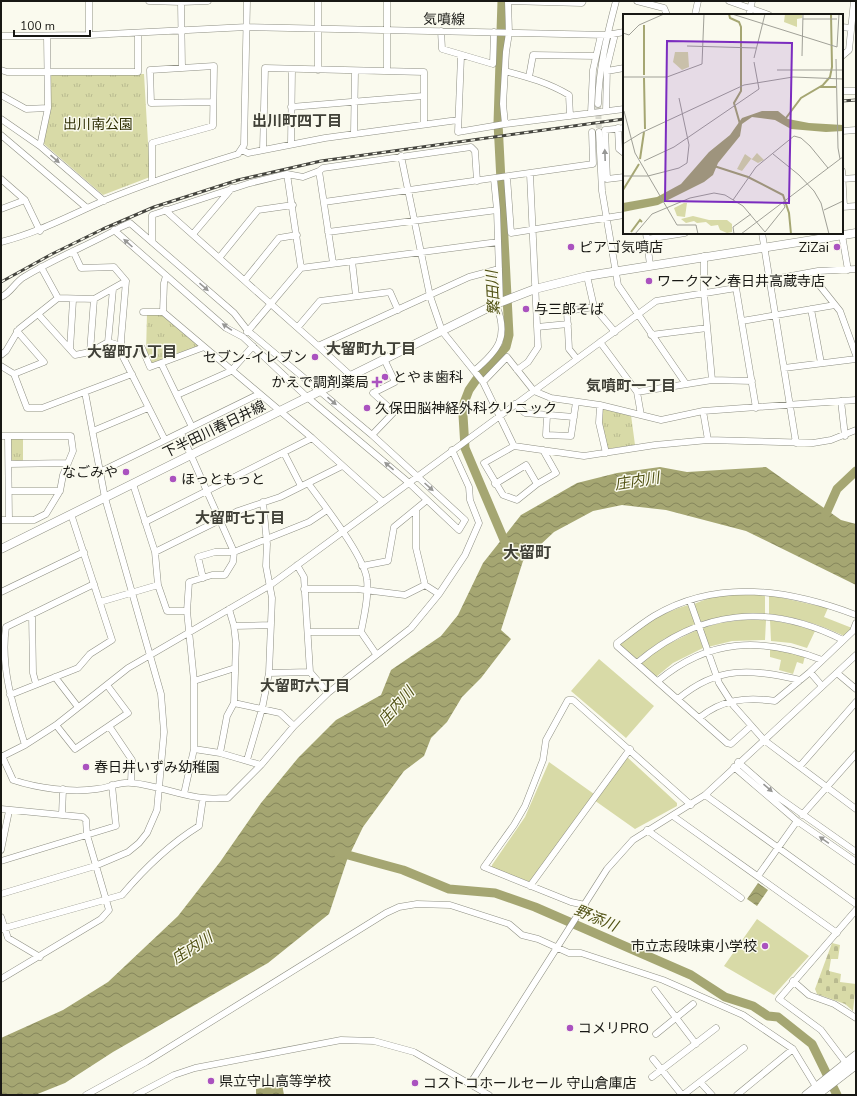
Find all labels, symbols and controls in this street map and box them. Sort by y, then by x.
street label: 気噴線 [423,10,465,29]
scale bar [14,12,90,38]
inset map [623,14,843,234]
text: 100 m [20,18,55,34]
district label: 出川町四丁目 [252,111,342,131]
park label: 出川南公園 [63,115,133,134]
one-way arrow [602,149,609,161]
one-way arrow [50,154,60,163]
one-way arrow [123,238,133,247]
place label: ピアゴ気噴店 [579,238,663,257]
place label: ZiZai [799,238,829,257]
marker: ピアゴ気噴店 [566,242,576,252]
marker: ZiZai [832,242,842,252]
water label: 繁田川 [482,268,504,316]
place label: ワークマン春日井高蔵寺店 [657,272,825,291]
marker: ワークマン春日井高蔵寺店 [644,276,654,286]
one-way arrow [198,282,209,291]
place label: 与三郎そば [534,300,604,319]
marker: 与三郎そば [521,304,531,314]
one-way arrow [222,323,232,331]
district label: 大留町九丁目 [326,339,416,359]
district label: 大留町八丁目 [87,342,177,362]
place label: セブン-イレブン [203,348,307,367]
marker: セブン-イレブン [310,352,320,362]
place label: とやま歯科 [393,368,463,387]
marker: とやま歯科 [380,372,390,382]
place label: かえで調剤薬局 [271,373,369,392]
district label: 気噴町一丁目 [586,376,676,396]
marker: かえで調剤薬局 [372,377,382,387]
street label: 下半田川春日井線 [160,396,269,463]
one-way arrow [327,396,337,405]
place label: 久保田脳神経外科クリニック [375,399,557,418]
marker: 久保田脳神経外科クリニック [362,403,372,413]
one-way arrow [384,462,394,471]
place label: なごみや [62,463,118,482]
marker: なごみや [121,467,131,477]
water label: 庄内川 [613,467,663,494]
place label: ほっともっと [181,470,265,489]
marker: ほっともっと [168,474,178,484]
one-way arrow [424,482,434,492]
district label: 大留町七丁目 [195,508,285,528]
district label: 大留町 [503,542,551,564]
district label: 大留町六丁目 [260,676,350,696]
water label: 庄内川 [374,681,420,729]
place label: 春日井いずみ幼稚園 [94,758,220,777]
marker: 春日井いずみ幼稚園 [81,762,91,772]
one-way arrow [763,783,772,792]
one-way arrow [819,836,829,844]
water label: 野添川 [571,900,622,937]
water label: 庄内川 [168,926,218,969]
place label: 市立志段味東小学校 [631,937,757,956]
marker: 市立志段味東小学校 [760,941,770,951]
place label: コメリPRO [578,1019,649,1038]
marker: コメリPRO [565,1023,575,1033]
place label: 県立守山高等学校 [219,1072,331,1091]
place label: コストコホールセール 守山倉庫店 [423,1074,637,1093]
marker: 県立守山高等学校 [206,1076,216,1086]
marker: コストコホールセール 守山倉庫店 [410,1078,420,1088]

